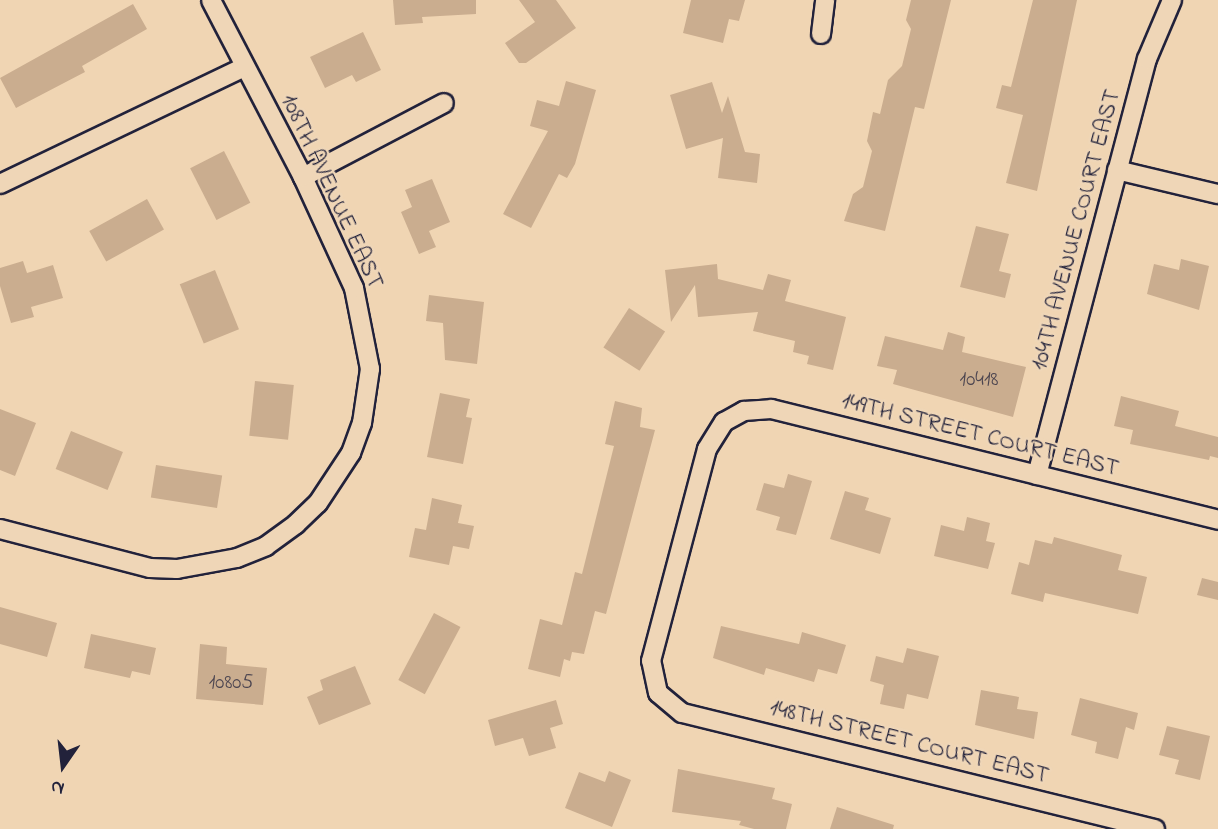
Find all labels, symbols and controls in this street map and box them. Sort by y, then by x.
street label: 104TH AVENUE COURT EAST [1026,87,1128,373]
street label: 108TH AVENUE EAST [273,90,389,294]
house number: 10418 [960,367,998,393]
street label: 149TH STREET COURT EAST [838,388,1122,484]
house number: 10805 [209,670,253,696]
street label: 148TH STREET COURT EAST [767,694,1051,792]
north arrow [28,731,98,801]
text: N [48,772,67,802]

